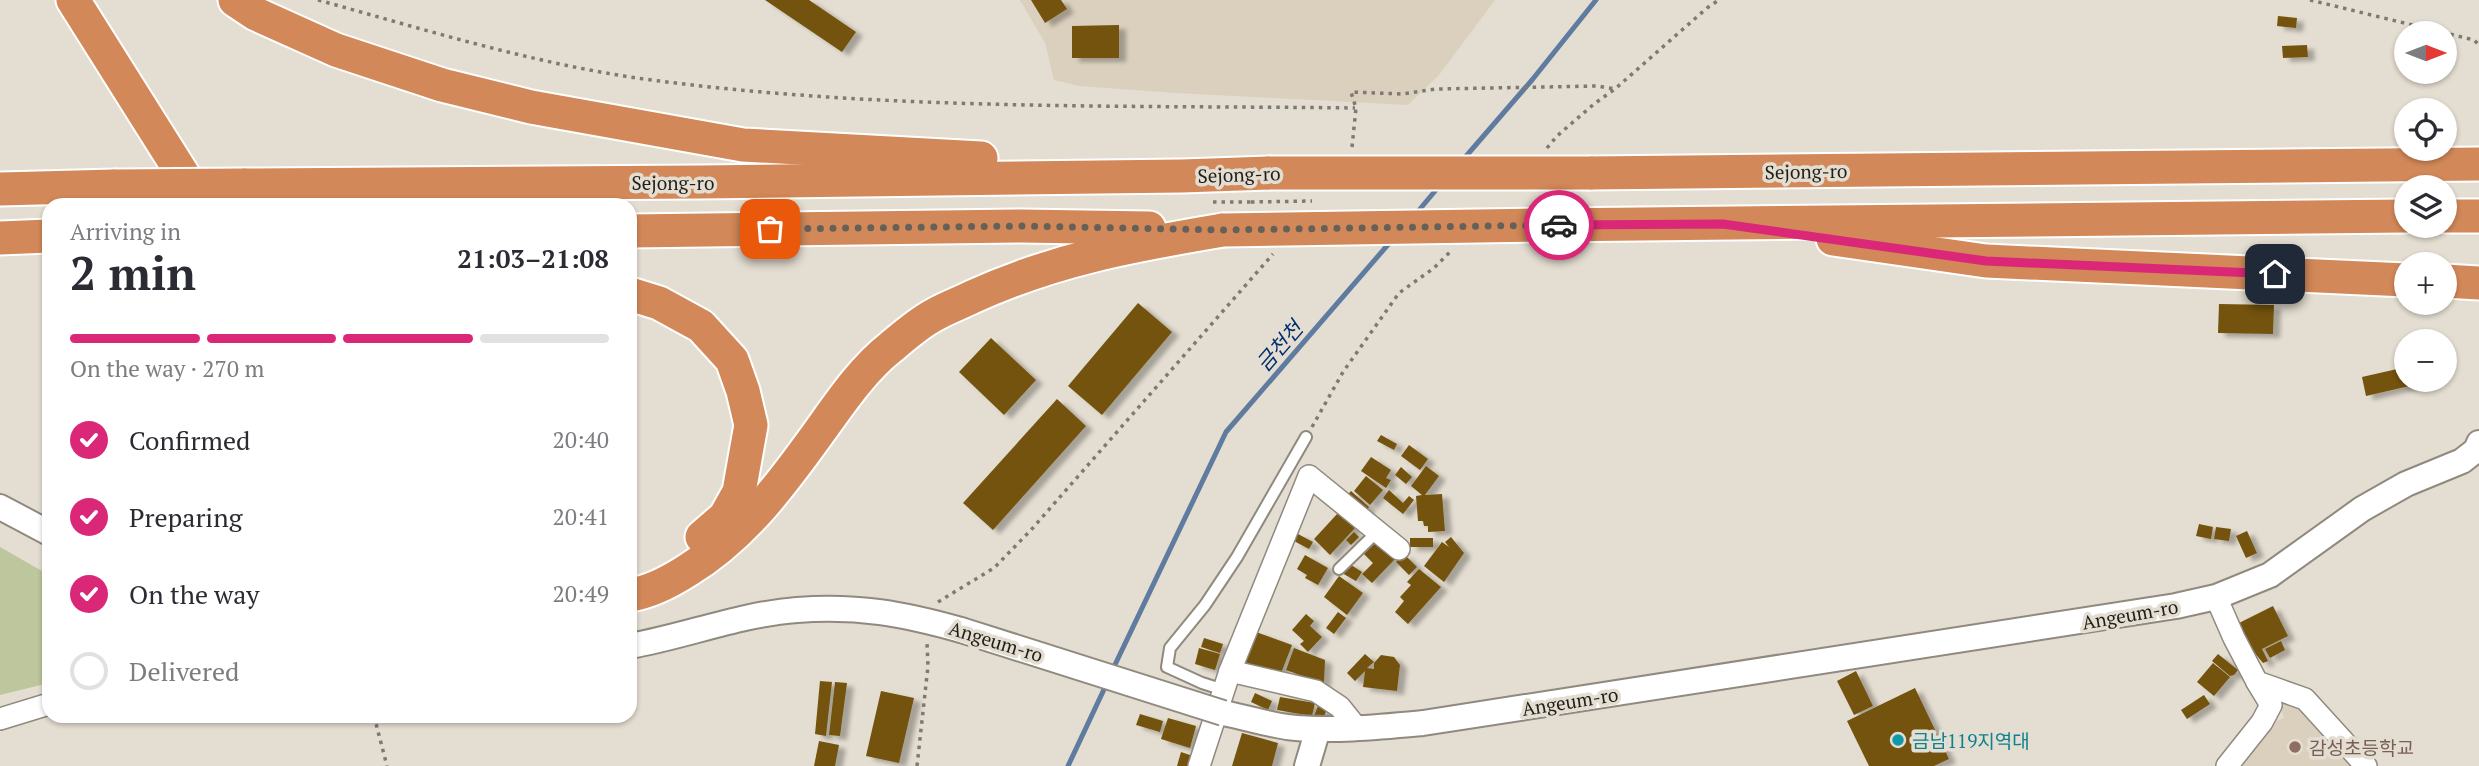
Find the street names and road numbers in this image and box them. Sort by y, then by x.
street label: Sejong-ro [1764,158,1848,184]
street label: Sejong-ro [1197,160,1281,188]
street label: Sejong-ro [632,170,714,195]
street label: Angeum-ro [2080,593,2180,635]
street label: Angeum-ro [946,615,1046,667]
street label: Angeum-ro [1520,681,1620,721]

